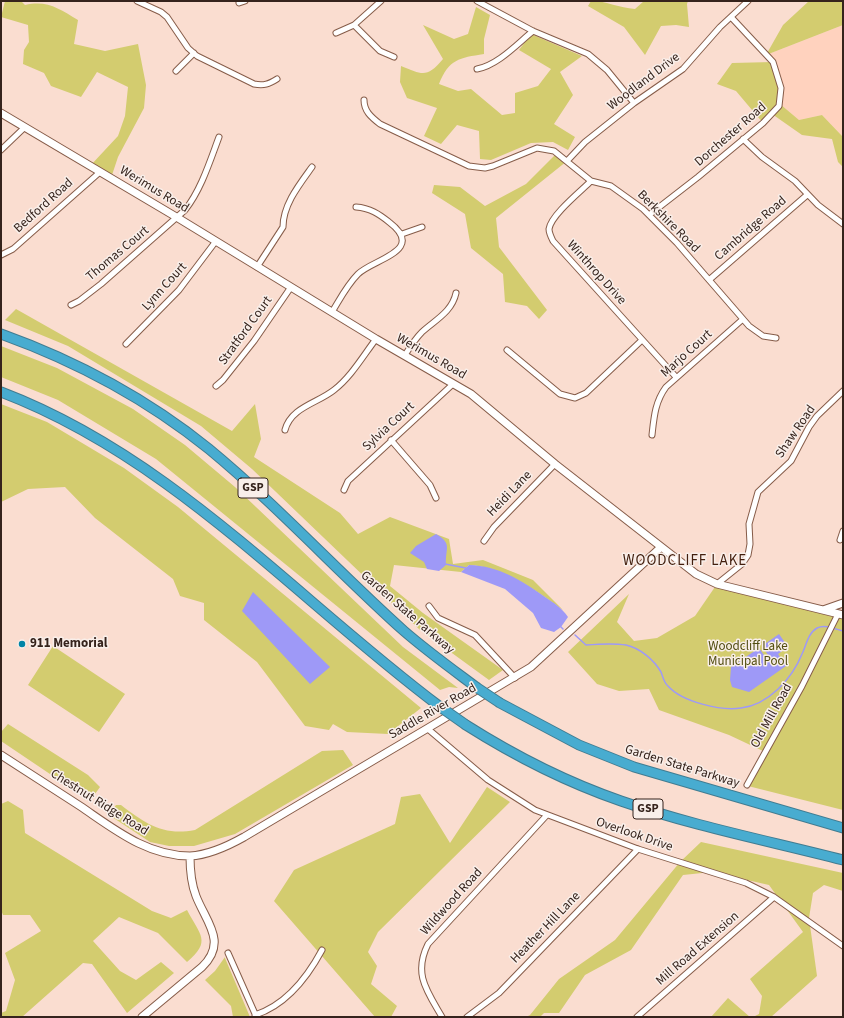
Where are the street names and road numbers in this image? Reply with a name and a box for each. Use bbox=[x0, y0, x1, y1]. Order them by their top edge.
street label: Woodland Drive bbox=[605, 50, 683, 114]
street label: Dorchester Road bbox=[692, 100, 770, 170]
street label: Werimus Road bbox=[116, 163, 192, 217]
street label: Bedford Road bbox=[11, 175, 77, 237]
street label: Berkshire Road bbox=[633, 187, 703, 257]
street label: Cambridge Road bbox=[712, 194, 790, 264]
street label: Thomas Court bbox=[84, 223, 152, 285]
street label: Winthrop Drive bbox=[563, 238, 629, 308]
street label: Lynn Court bbox=[139, 260, 191, 314]
street label: Stratford Court bbox=[216, 294, 276, 368]
street label: Marjo Court bbox=[658, 327, 716, 381]
street label: Werimus Road bbox=[393, 331, 469, 383]
street label: Sylvia Court bbox=[360, 399, 418, 455]
street label: Shaw Road bbox=[773, 403, 819, 461]
street label: Heidi Lane bbox=[484, 468, 536, 520]
road number: GSP bbox=[238, 478, 268, 498]
street label: Garden State Parkway bbox=[357, 568, 457, 658]
street label: Saddle River Road bbox=[387, 681, 479, 743]
street label: Old Mill Road bbox=[748, 681, 796, 751]
street label: Garden State Parkway bbox=[623, 742, 741, 792]
street label: Chestnut Ridge Road bbox=[47, 766, 151, 840]
road number: GSP bbox=[633, 799, 663, 819]
street label: Overlook Drive bbox=[594, 815, 674, 855]
street label: Wildwood Road bbox=[418, 865, 486, 939]
street label: Heather Hill Lane bbox=[508, 889, 584, 967]
street label: Mill Road Extension bbox=[653, 909, 743, 989]

